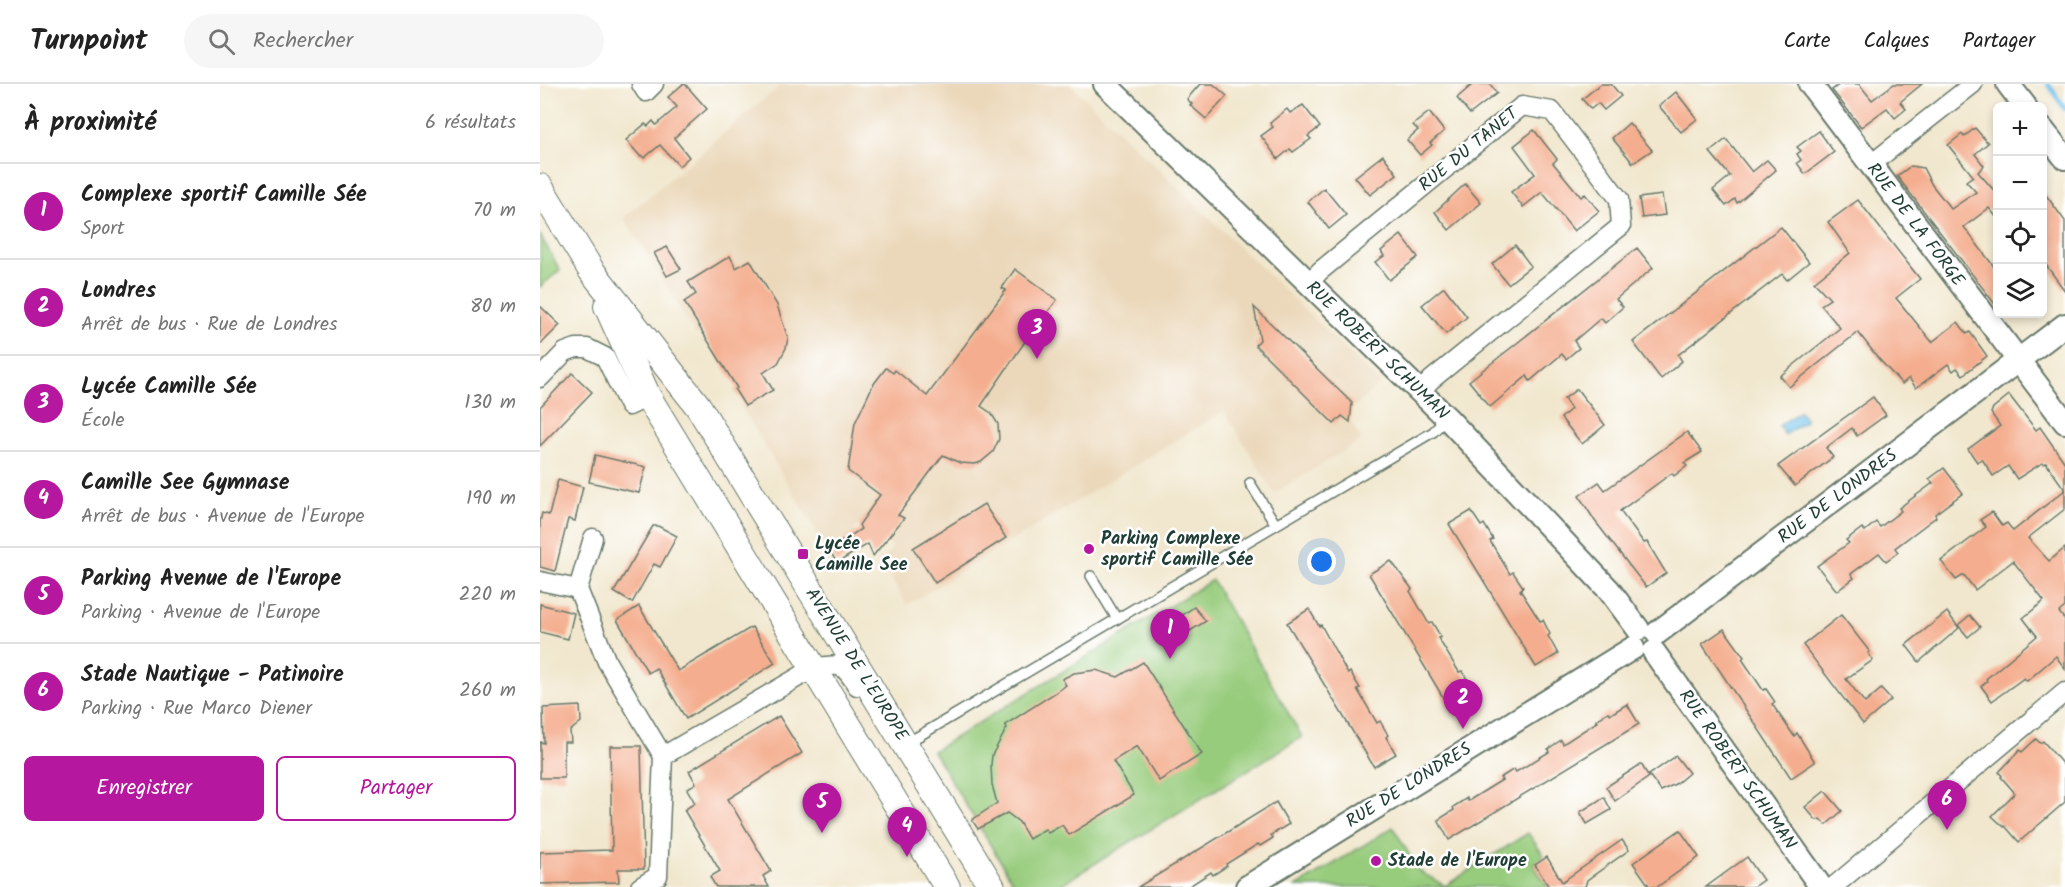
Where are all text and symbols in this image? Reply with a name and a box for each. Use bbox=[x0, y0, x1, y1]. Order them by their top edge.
search box bbox=[184, 14, 604, 68]
text: Turnpoint bbox=[30, 19, 148, 64]
text: Rechercher bbox=[253, 24, 353, 59]
icon: search bbox=[205, 25, 238, 58]
text: Carte bbox=[1783, 25, 1830, 58]
text: Calques bbox=[1863, 25, 1929, 58]
text: Partager bbox=[1962, 25, 2035, 58]
street label: RUE DU TANET bbox=[1413, 100, 1526, 200]
text: À proximité bbox=[24, 102, 156, 144]
map controls bbox=[1993, 102, 2047, 318]
button: + bbox=[1993, 102, 2047, 156]
text: 6 résultats bbox=[425, 107, 516, 139]
button: − bbox=[1993, 156, 2047, 210]
street label: RUE DE LA FORGE bbox=[1859, 157, 1972, 294]
text: Complexe sportif Camille Sée bbox=[81, 178, 367, 213]
text: 1 bbox=[40, 195, 47, 227]
text: 70 m bbox=[473, 195, 516, 227]
button: locate bbox=[1993, 210, 2047, 264]
text: Sport bbox=[81, 213, 125, 245]
button: layers bbox=[1993, 264, 2047, 318]
text: Londres bbox=[81, 274, 156, 309]
street label: RUE ROBERT SCHUMAN bbox=[1298, 274, 1456, 428]
text: 2 bbox=[38, 291, 49, 323]
text: 80 m bbox=[470, 291, 516, 323]
text: Arrêt de bus · Rue de Londres bbox=[81, 309, 337, 341]
pin: 3 bbox=[1018, 310, 1056, 359]
text: Lycée Camille Sée bbox=[81, 370, 257, 405]
text: 3 bbox=[38, 387, 49, 419]
text: 130 m bbox=[464, 387, 516, 419]
text: École bbox=[81, 405, 125, 437]
street label: RUE DE LONDRES bbox=[1772, 442, 1904, 552]
text: Camille See Gymnase bbox=[81, 466, 290, 501]
text: 4 bbox=[38, 483, 49, 515]
text: 190 m bbox=[466, 483, 516, 515]
text: Arrêt de bus · Avenue de l'Europe bbox=[81, 501, 365, 533]
place label: Parking Complexe sportif Camille Sée bbox=[1101, 525, 1253, 575]
place label: Lycée Camille See bbox=[815, 530, 908, 580]
marker: Parking Complexe sportif Camille Sée bbox=[1082, 542, 1096, 556]
marker: Lycée Camille See bbox=[796, 547, 810, 561]
your location bbox=[1307, 547, 1336, 576]
text: Parking Avenue de l'Europe bbox=[81, 562, 341, 597]
text: 5 bbox=[38, 579, 49, 611]
text: 220 m bbox=[459, 579, 516, 611]
street label: AVENUE DE L'EUROPE bbox=[797, 582, 915, 748]
text: Parking · Avenue de l'Europe bbox=[81, 597, 320, 629]
pin: 1 bbox=[1150, 610, 1190, 659]
text: Stade Nautique - Patinoire bbox=[81, 658, 344, 693]
text: 6 bbox=[38, 675, 49, 707]
text: 260 m bbox=[459, 675, 516, 707]
pin: 2 bbox=[1444, 680, 1482, 729]
street label: RUE ROBERT SCHUMAN bbox=[1671, 684, 1803, 856]
text: Parking · Rue Marco Diener bbox=[81, 693, 312, 725]
street label: RUE DE LONDRES bbox=[1340, 735, 1478, 836]
button: Enregistrer bbox=[24, 756, 264, 821]
button: Partager bbox=[276, 756, 516, 821]
pin: 6 bbox=[1928, 780, 1966, 830]
pin: 5 bbox=[802, 784, 842, 833]
pin: 4 bbox=[888, 808, 926, 857]
place label: Stade de l'Europe bbox=[1388, 847, 1527, 876]
marker: Stade de l'Europe bbox=[1369, 854, 1383, 868]

